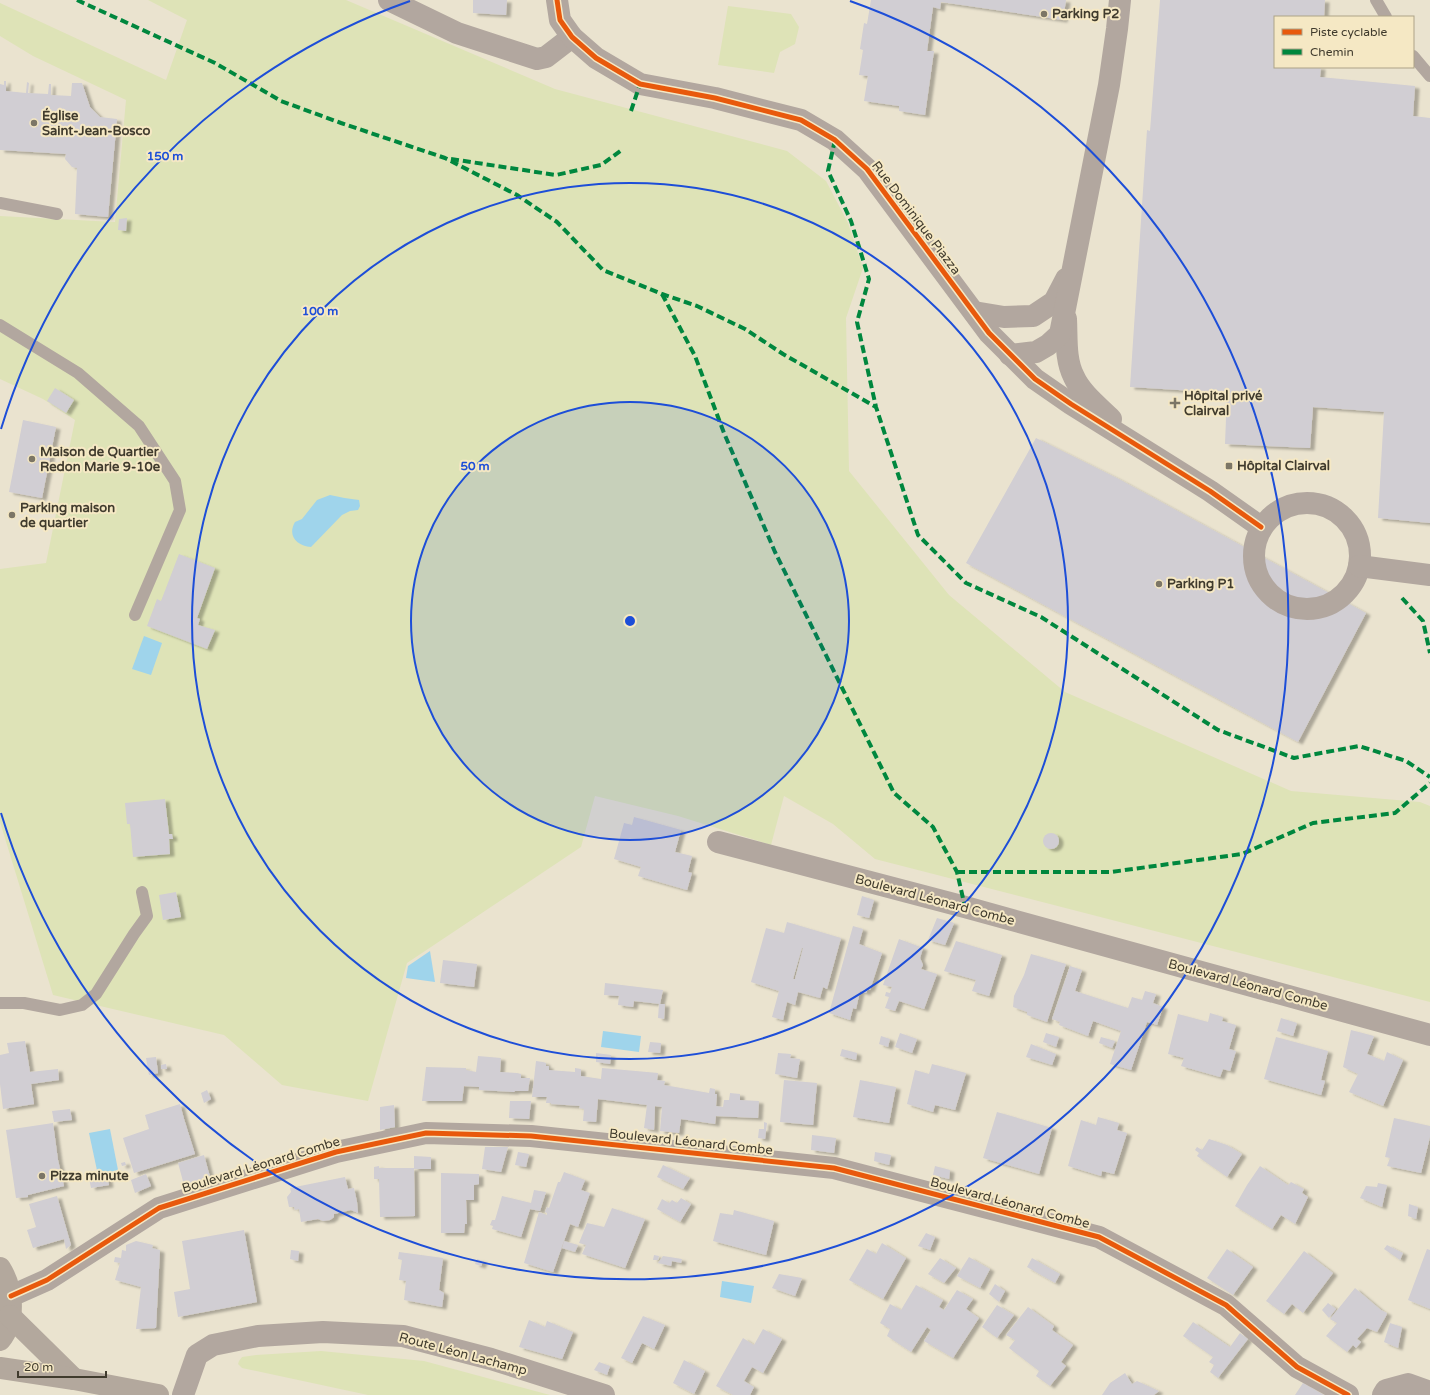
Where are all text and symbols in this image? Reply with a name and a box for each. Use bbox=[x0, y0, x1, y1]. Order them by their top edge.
place label: Parking P2 bbox=[1052, 6, 1119, 22]
marker: Parking P2 bbox=[1039, 9, 1049, 19]
legend bbox=[1274, 16, 1414, 68]
text: Piste cyclable bbox=[1310, 25, 1388, 39]
text: Chemin bbox=[1310, 45, 1354, 59]
place label: Église Saint-Jean-Bosco bbox=[42, 107, 150, 139]
marker: Église Saint-Jean-Bosco bbox=[29, 118, 39, 128]
text: 150 m bbox=[147, 149, 183, 163]
street label: Rue Dominique Piazza bbox=[868, 158, 964, 278]
text: 100 m bbox=[302, 304, 338, 318]
place label: Hôpital privé Clairval bbox=[1184, 388, 1263, 419]
marker: Hôpital privé Clairval bbox=[1169, 397, 1181, 409]
place label: Maison de Quartier Redon Marie 9-10e bbox=[40, 444, 161, 475]
marker: Maison de Quartier Redon Marie 9-10e bbox=[27, 454, 37, 464]
place label: Hôpital Clairval bbox=[1237, 458, 1330, 474]
text: 50 m bbox=[460, 459, 490, 473]
marker: Hôpital Clairval bbox=[1224, 461, 1234, 471]
place label: Parking maison de quartier bbox=[20, 500, 115, 531]
marker: Parking maison de quartier bbox=[7, 510, 17, 520]
place label: Parking P1 bbox=[1167, 576, 1234, 592]
marker: Parking P1 bbox=[1154, 579, 1164, 589]
centre of rings bbox=[623, 614, 637, 628]
street label: Boulevard Léonard Combe bbox=[854, 871, 1016, 929]
street label: Boulevard Léonard Combe bbox=[1167, 956, 1329, 1014]
street label: Boulevard Léonard Combe bbox=[608, 1125, 774, 1159]
street label: Boulevard Léonard Combe bbox=[180, 1133, 342, 1197]
place label: Pizza minute bbox=[50, 1168, 129, 1184]
marker: Pizza minute bbox=[37, 1171, 47, 1181]
street label: Boulevard Léonard Combe bbox=[929, 1174, 1091, 1232]
street label: Route Léon Lachamp bbox=[397, 1329, 529, 1379]
scale bar bbox=[18, 1353, 106, 1379]
text: 20 m bbox=[24, 1360, 53, 1374]

